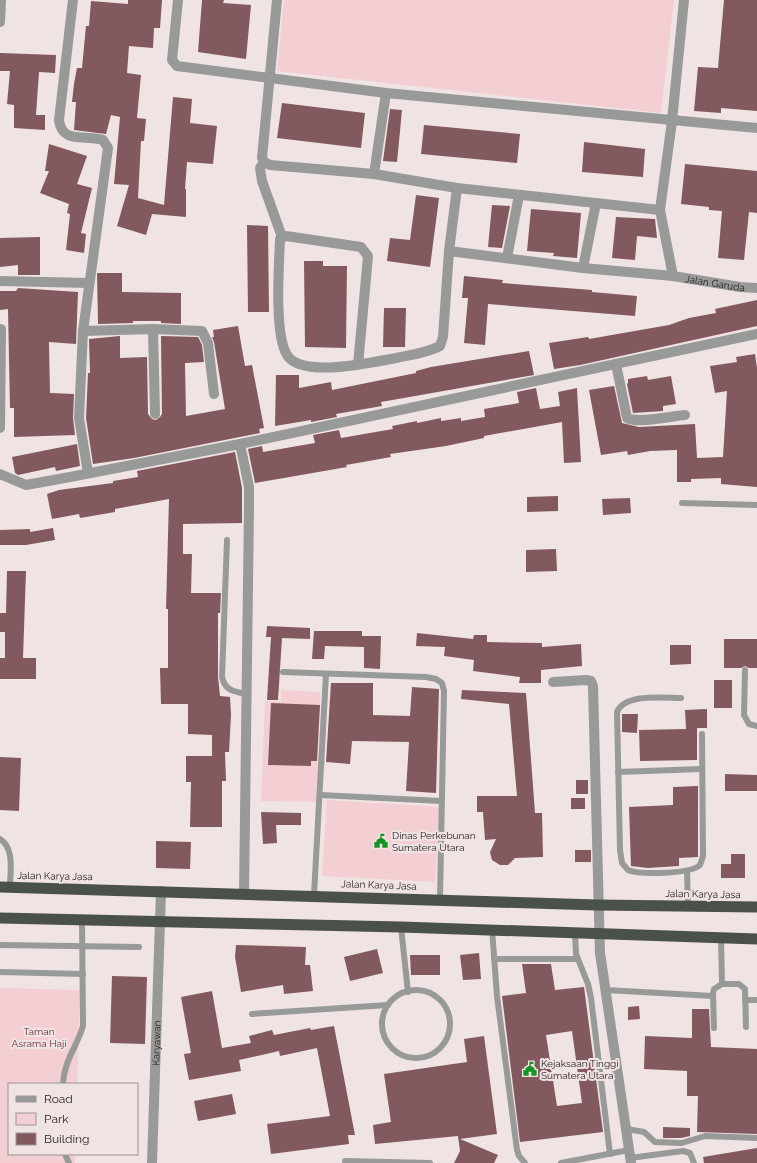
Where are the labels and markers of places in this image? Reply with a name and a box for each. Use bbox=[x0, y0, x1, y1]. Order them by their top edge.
place label: Dinas Perkebunan Sumatera Utara bbox=[392, 830, 476, 853]
public building icon: Dinas Perkebunan Sumatera Utara bbox=[373, 833, 389, 849]
place label: Kejaksaan Tinggi Sumatera Utara bbox=[541, 1058, 618, 1081]
public building icon: Kejaksaan Tinggi Sumatera Utara bbox=[522, 1061, 538, 1077]

